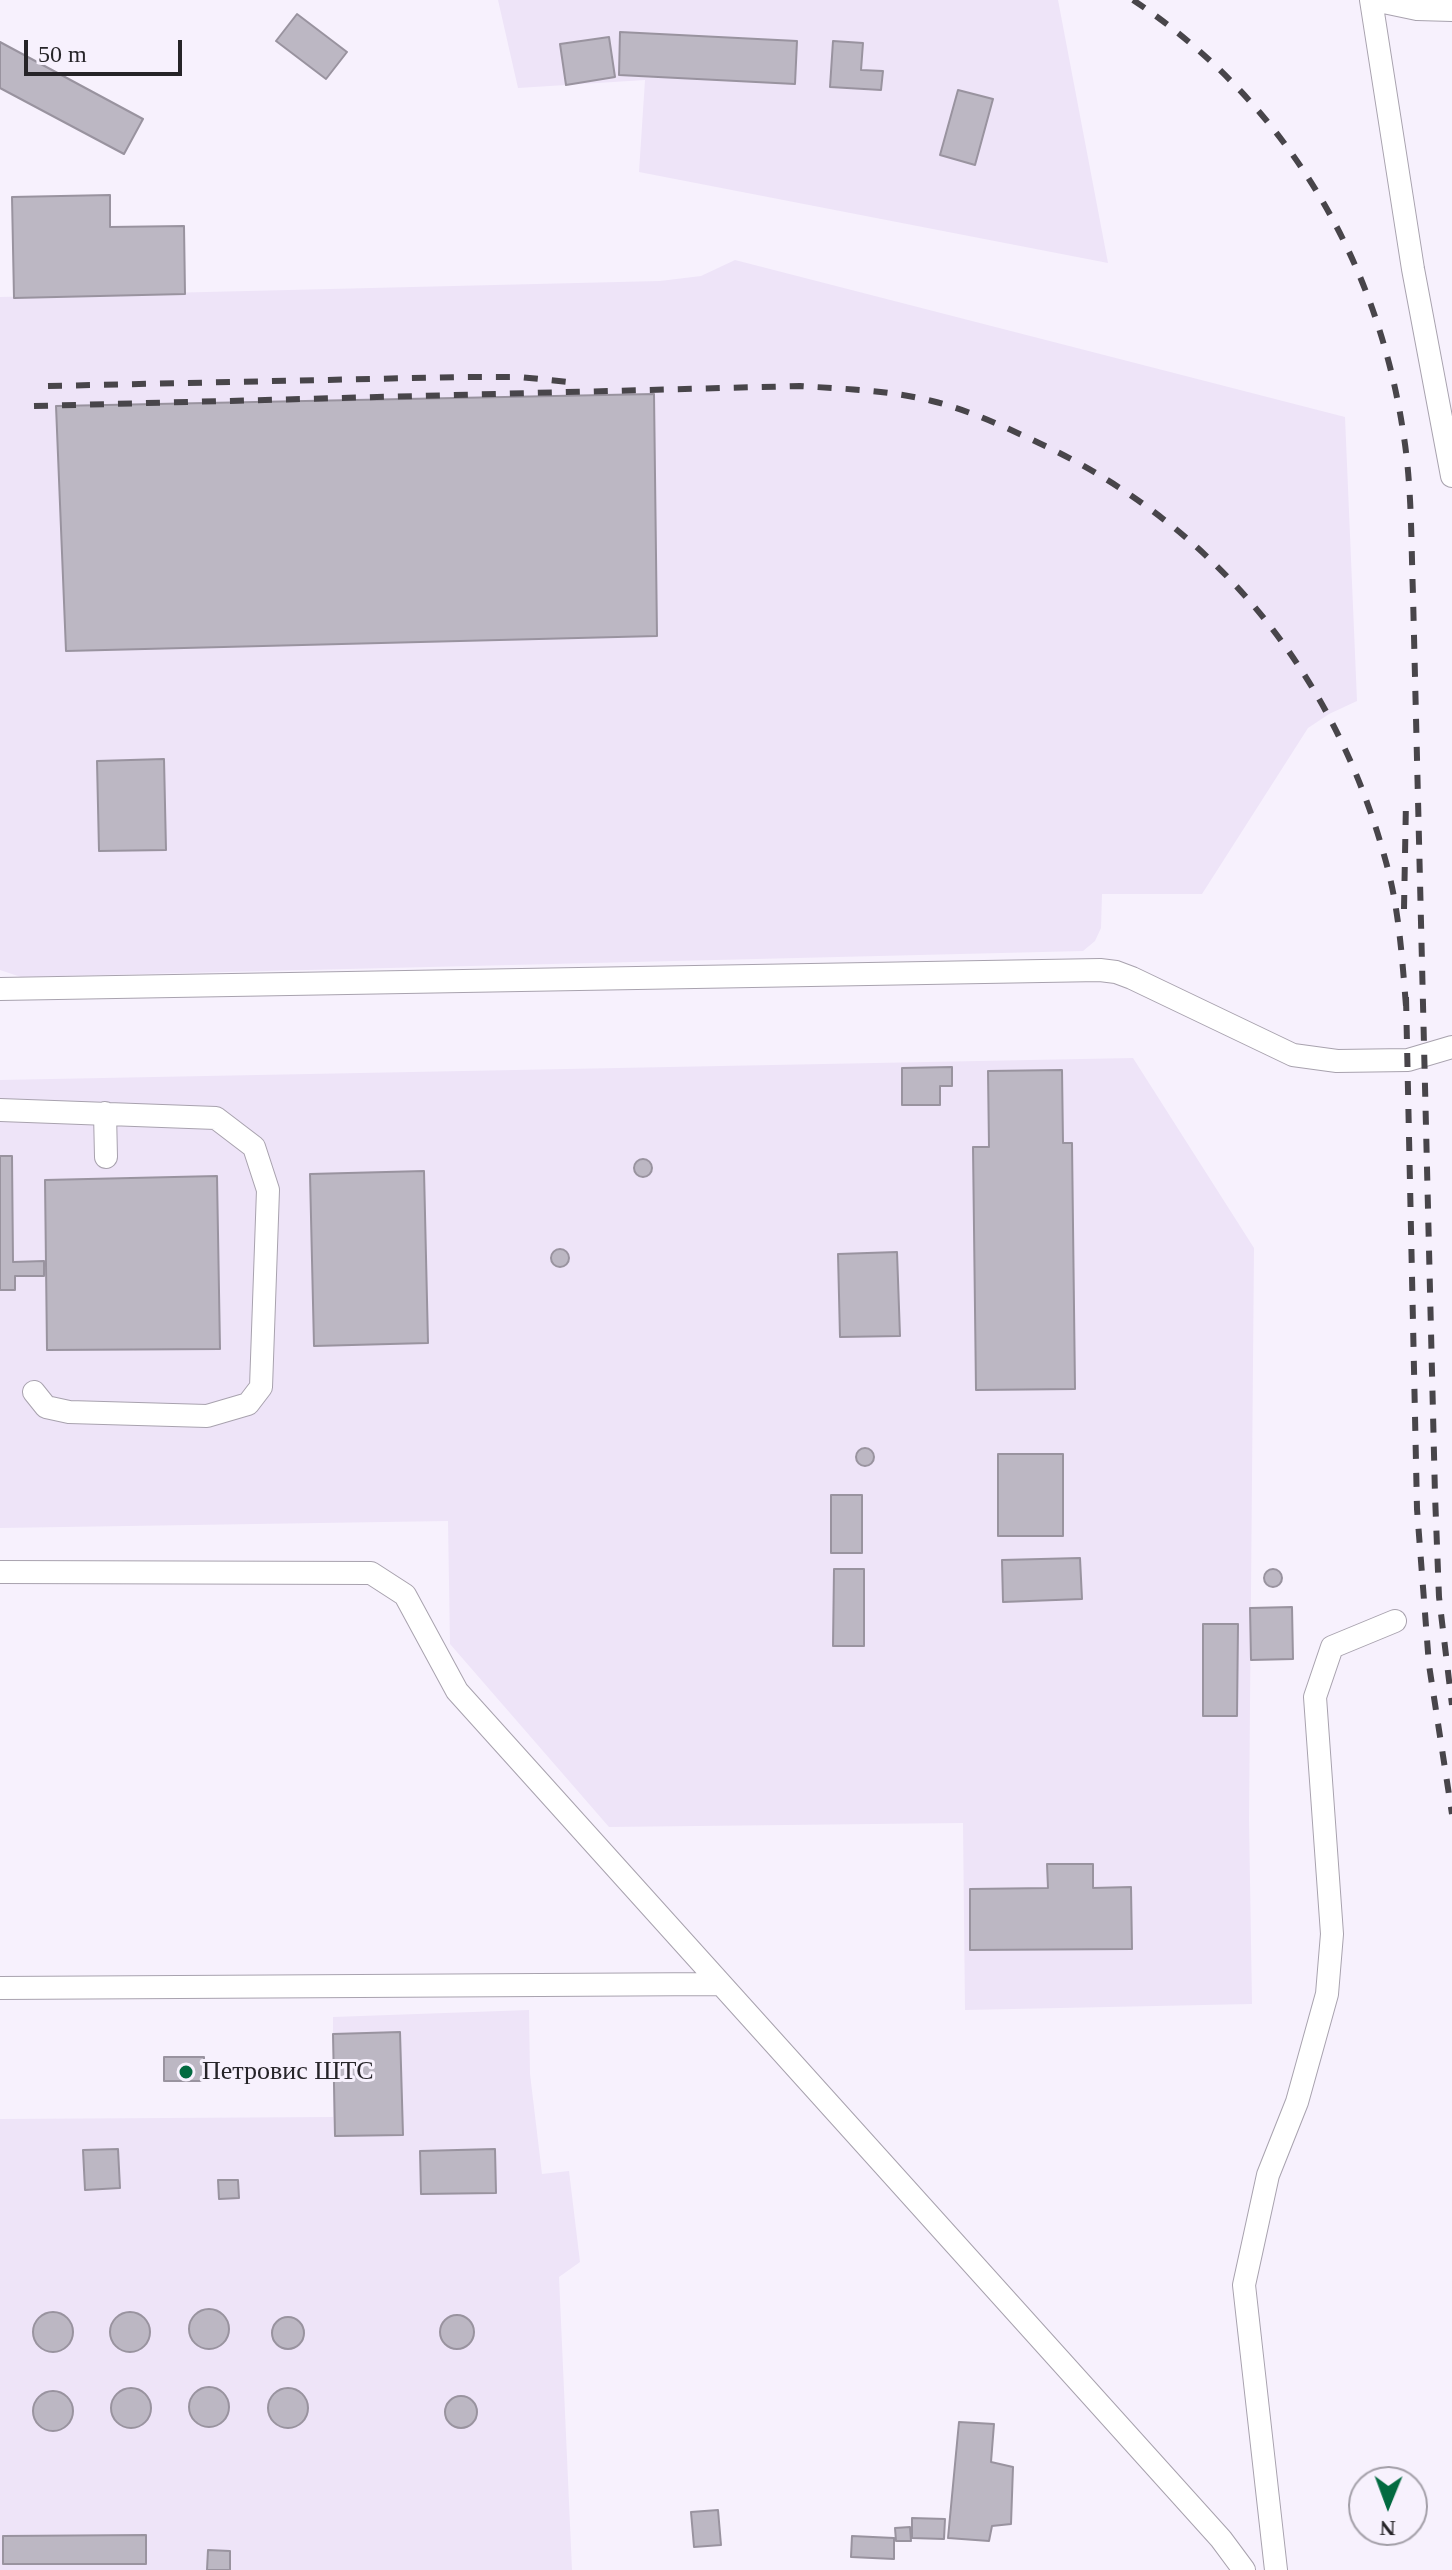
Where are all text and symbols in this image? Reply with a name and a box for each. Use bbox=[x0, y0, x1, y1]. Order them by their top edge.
scale bar bbox=[28, 24, 186, 74]
text: 50 m bbox=[38, 41, 87, 67]
place label: Петровис ШТС bbox=[202, 2056, 374, 2088]
marker: Петровис ШТС bbox=[177, 2063, 195, 2081]
north arrow bbox=[1348, 2466, 1428, 2546]
text: N bbox=[1379, 2516, 1396, 2541]

